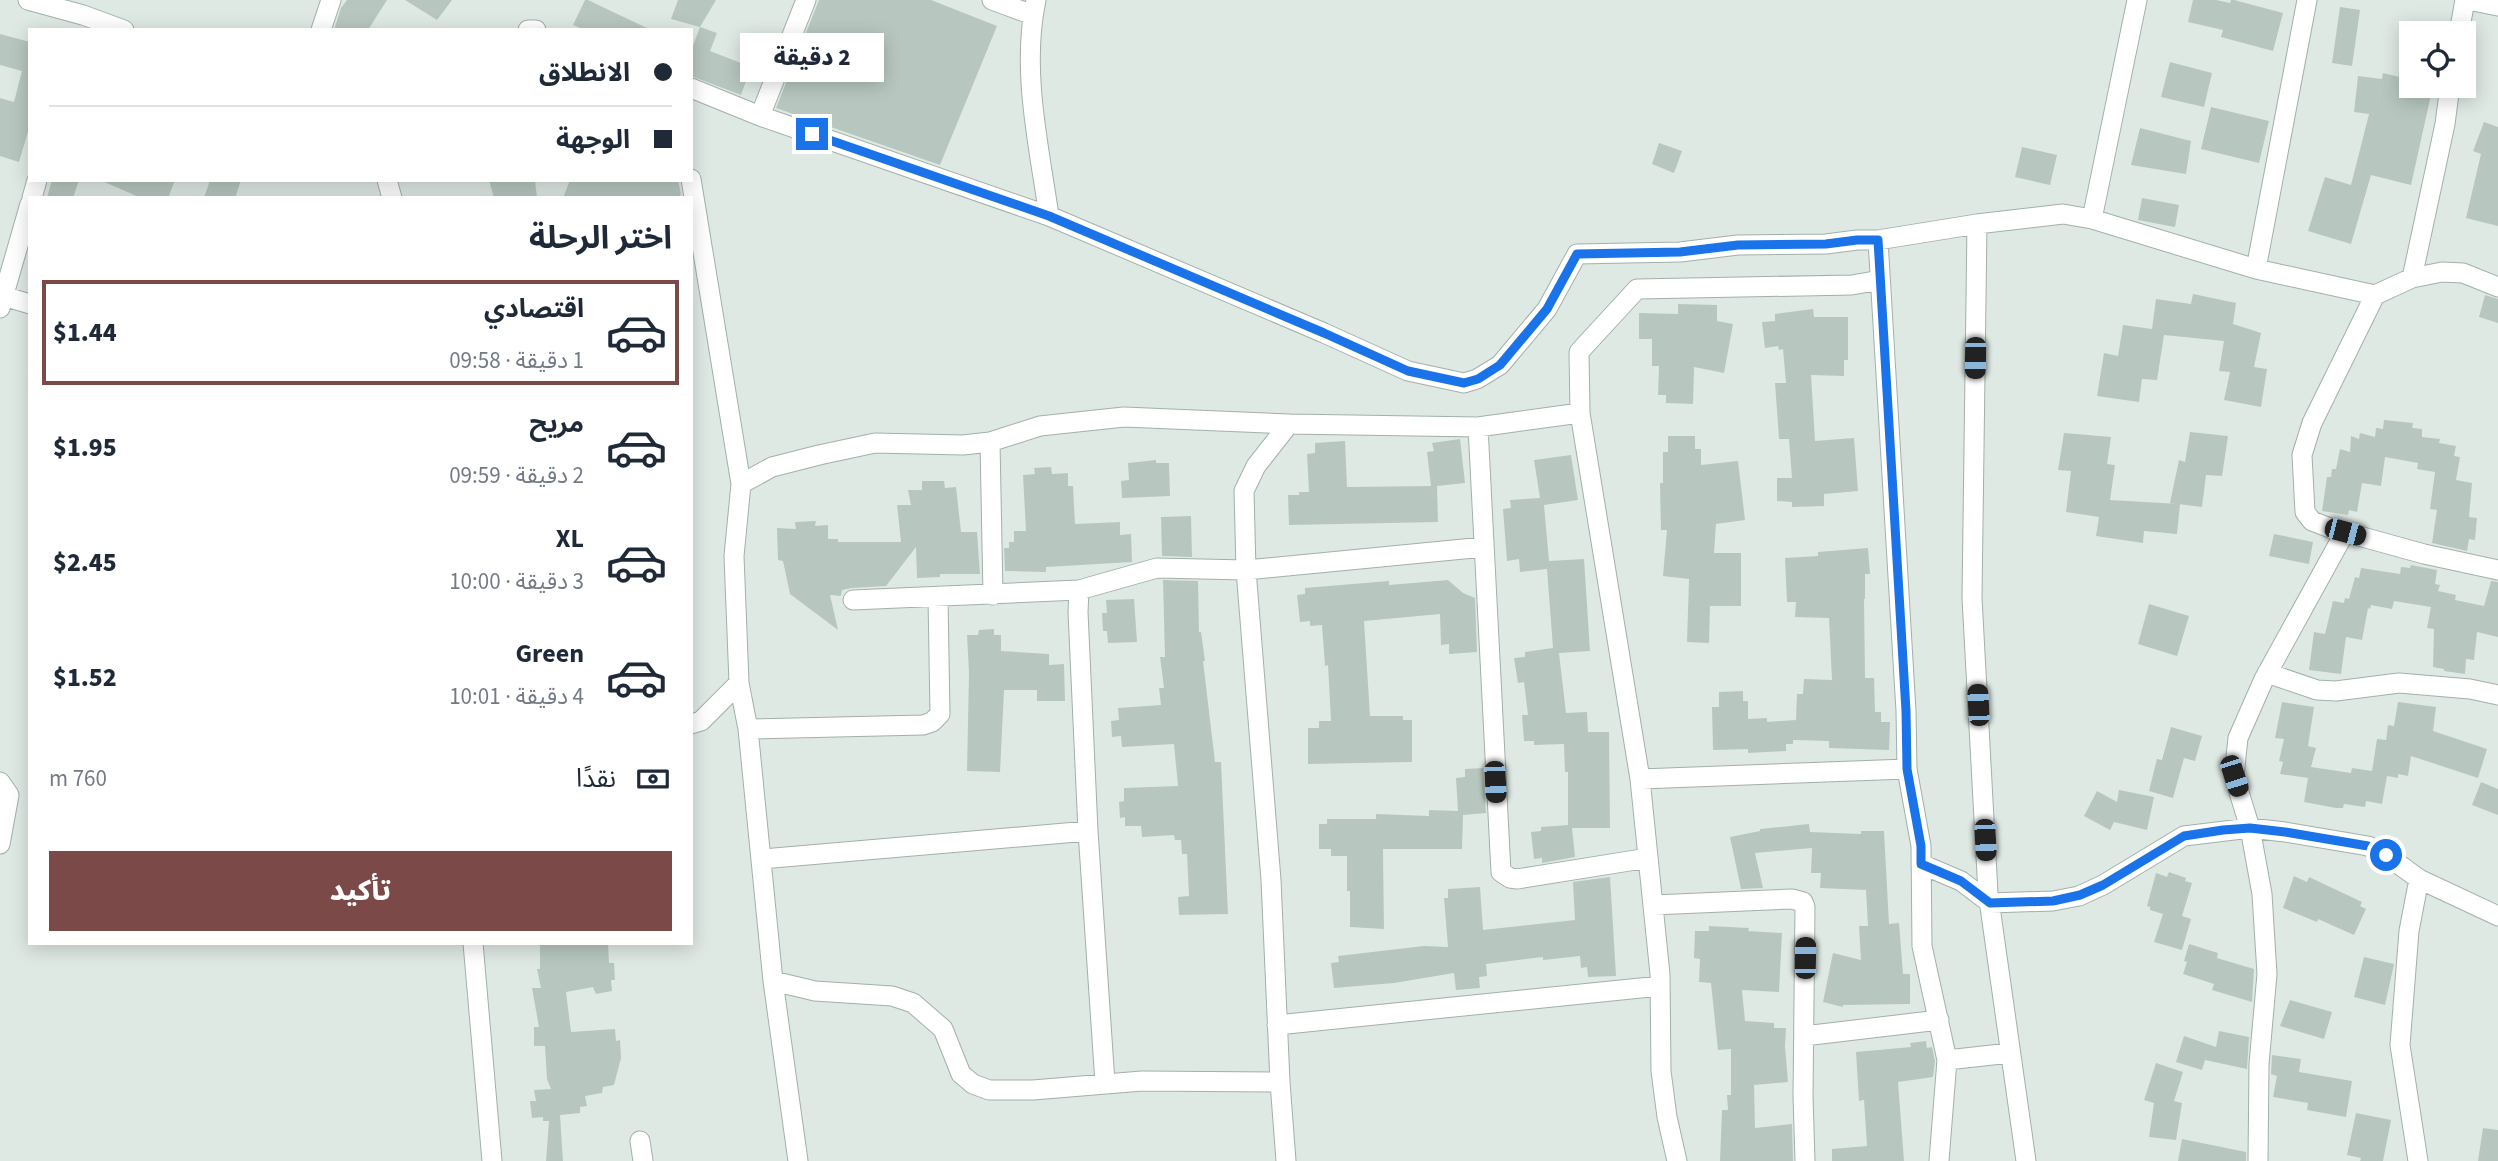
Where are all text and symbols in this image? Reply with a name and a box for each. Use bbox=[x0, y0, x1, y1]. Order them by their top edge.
map controls bbox=[2399, 21, 2476, 98]
button: locate bbox=[2399, 21, 2476, 98]
callout: 2 دقيقة bbox=[740, 32, 884, 82]
text: 2 دقيقة bbox=[774, 41, 850, 74]
text: الانطلاق bbox=[539, 54, 630, 91]
route end bbox=[796, 118, 828, 150]
text: الوجهة bbox=[556, 121, 630, 158]
text: اختر الرحلة bbox=[529, 215, 672, 261]
text: اقتصادي bbox=[484, 290, 584, 327]
icon: car bbox=[605, 301, 668, 364]
text: $1.44 bbox=[53, 314, 117, 351]
car bbox=[1965, 337, 1986, 379]
text: 1 دقيقة · 09:58 bbox=[449, 344, 584, 377]
text: مريح bbox=[529, 405, 584, 442]
icon: car bbox=[605, 416, 668, 479]
text: $1.95 bbox=[53, 429, 117, 466]
text: 2 دقيقة · 09:59 bbox=[449, 459, 584, 492]
car bbox=[2322, 516, 2369, 548]
text: XL bbox=[556, 520, 584, 557]
icon: car bbox=[605, 531, 668, 594]
text: $2.45 bbox=[53, 544, 117, 581]
text: 3 دقيقة · 10:00 bbox=[449, 565, 584, 598]
text: Green bbox=[516, 635, 584, 672]
icon: car bbox=[605, 646, 668, 709]
text: $1.52 bbox=[53, 659, 117, 696]
text: 4 دقيقة · 10:01 bbox=[449, 680, 584, 713]
car bbox=[1967, 683, 1990, 727]
car bbox=[2218, 753, 2251, 799]
text: نقدًا bbox=[576, 760, 616, 797]
icon: cash bbox=[634, 760, 672, 798]
car bbox=[1484, 760, 1507, 804]
text: 760 m bbox=[49, 762, 107, 795]
car bbox=[1974, 818, 1997, 862]
route start bbox=[2370, 839, 2402, 871]
button: تأكيد bbox=[49, 851, 672, 931]
car bbox=[1795, 937, 1816, 979]

